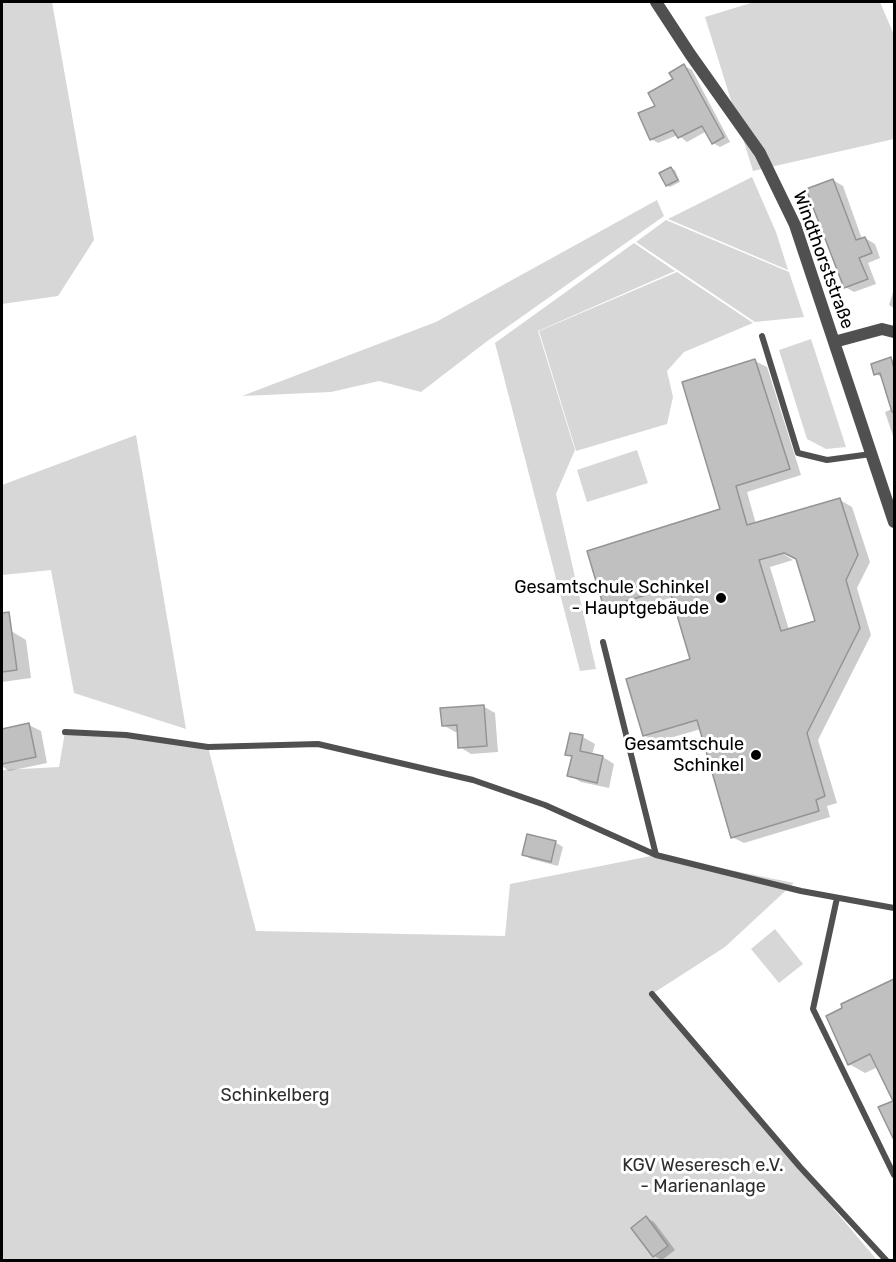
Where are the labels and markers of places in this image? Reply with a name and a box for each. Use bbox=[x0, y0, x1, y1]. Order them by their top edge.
place label: Gesamtschule Schinkel - Hauptgebäude bbox=[514, 577, 709, 620]
marker: Gesamtschule Schinkel - Hauptgebäude bbox=[714, 591, 728, 605]
place label: Gesamtschule Schinkel bbox=[624, 734, 744, 777]
marker: Gesamtschule Schinkel bbox=[749, 748, 763, 762]

